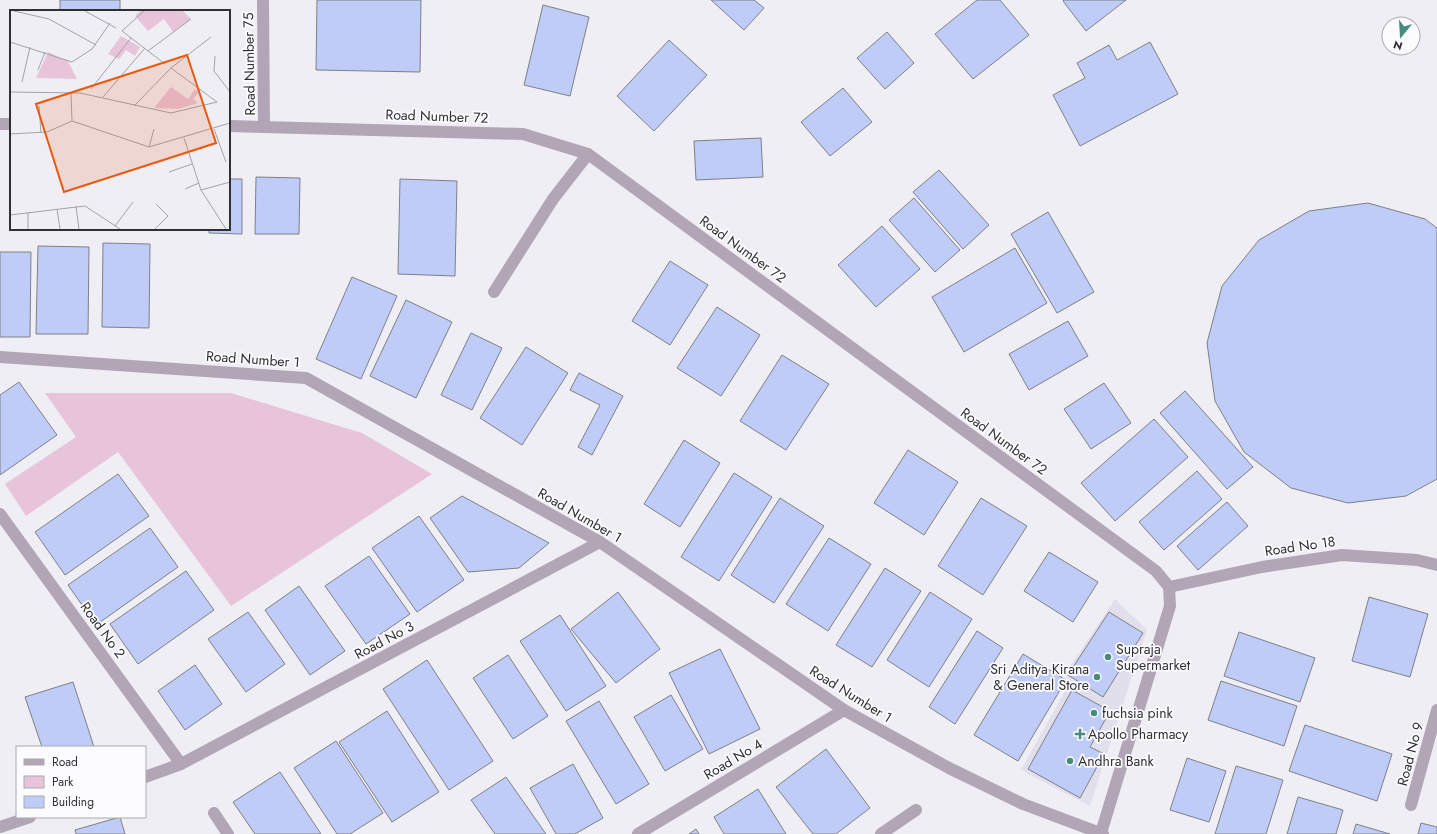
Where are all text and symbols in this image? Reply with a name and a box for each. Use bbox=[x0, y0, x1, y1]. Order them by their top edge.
inset map bbox=[10, 10, 230, 230]
street label: Road Number 75 bbox=[238, 12, 260, 116]
north arrow bbox=[1381, 16, 1421, 56]
text: N bbox=[1391, 37, 1405, 54]
street label: Road Number 72 bbox=[385, 104, 489, 128]
street label: Road Number 72 bbox=[695, 211, 791, 287]
street label: Road Number 1 bbox=[205, 346, 301, 372]
street label: Road Number 72 bbox=[956, 403, 1052, 479]
street label: Road Number 1 bbox=[534, 483, 626, 547]
street label: Road No 18 bbox=[1263, 531, 1337, 561]
street label: Road No 2 bbox=[76, 598, 130, 662]
street label: Road No 3 bbox=[351, 616, 418, 664]
place label: Supraja Supermarket bbox=[1116, 639, 1191, 675]
marker: Supraja Supermarket bbox=[1103, 652, 1113, 662]
place label: Sri Aditya Kirana & General Store bbox=[990, 659, 1089, 695]
street label: Road Number 1 bbox=[806, 661, 896, 727]
marker: Sri Aditya Kirana & General Store bbox=[1092, 672, 1102, 682]
place label: fuchsia pink bbox=[1102, 703, 1174, 723]
marker: fuchsia pink bbox=[1089, 708, 1099, 718]
street label: Road No 9 bbox=[1392, 720, 1428, 788]
place label: Apollo Pharmacy bbox=[1088, 724, 1189, 744]
marker: Apollo Pharmacy bbox=[1075, 729, 1085, 739]
street label: Road No 4 bbox=[700, 734, 766, 784]
legend bbox=[16, 746, 146, 818]
place label: Andhra Bank bbox=[1078, 751, 1155, 771]
text: Road bbox=[52, 753, 78, 771]
marker: Andhra Bank bbox=[1065, 756, 1075, 766]
text: Park bbox=[52, 773, 74, 791]
text: Building bbox=[52, 793, 94, 811]

